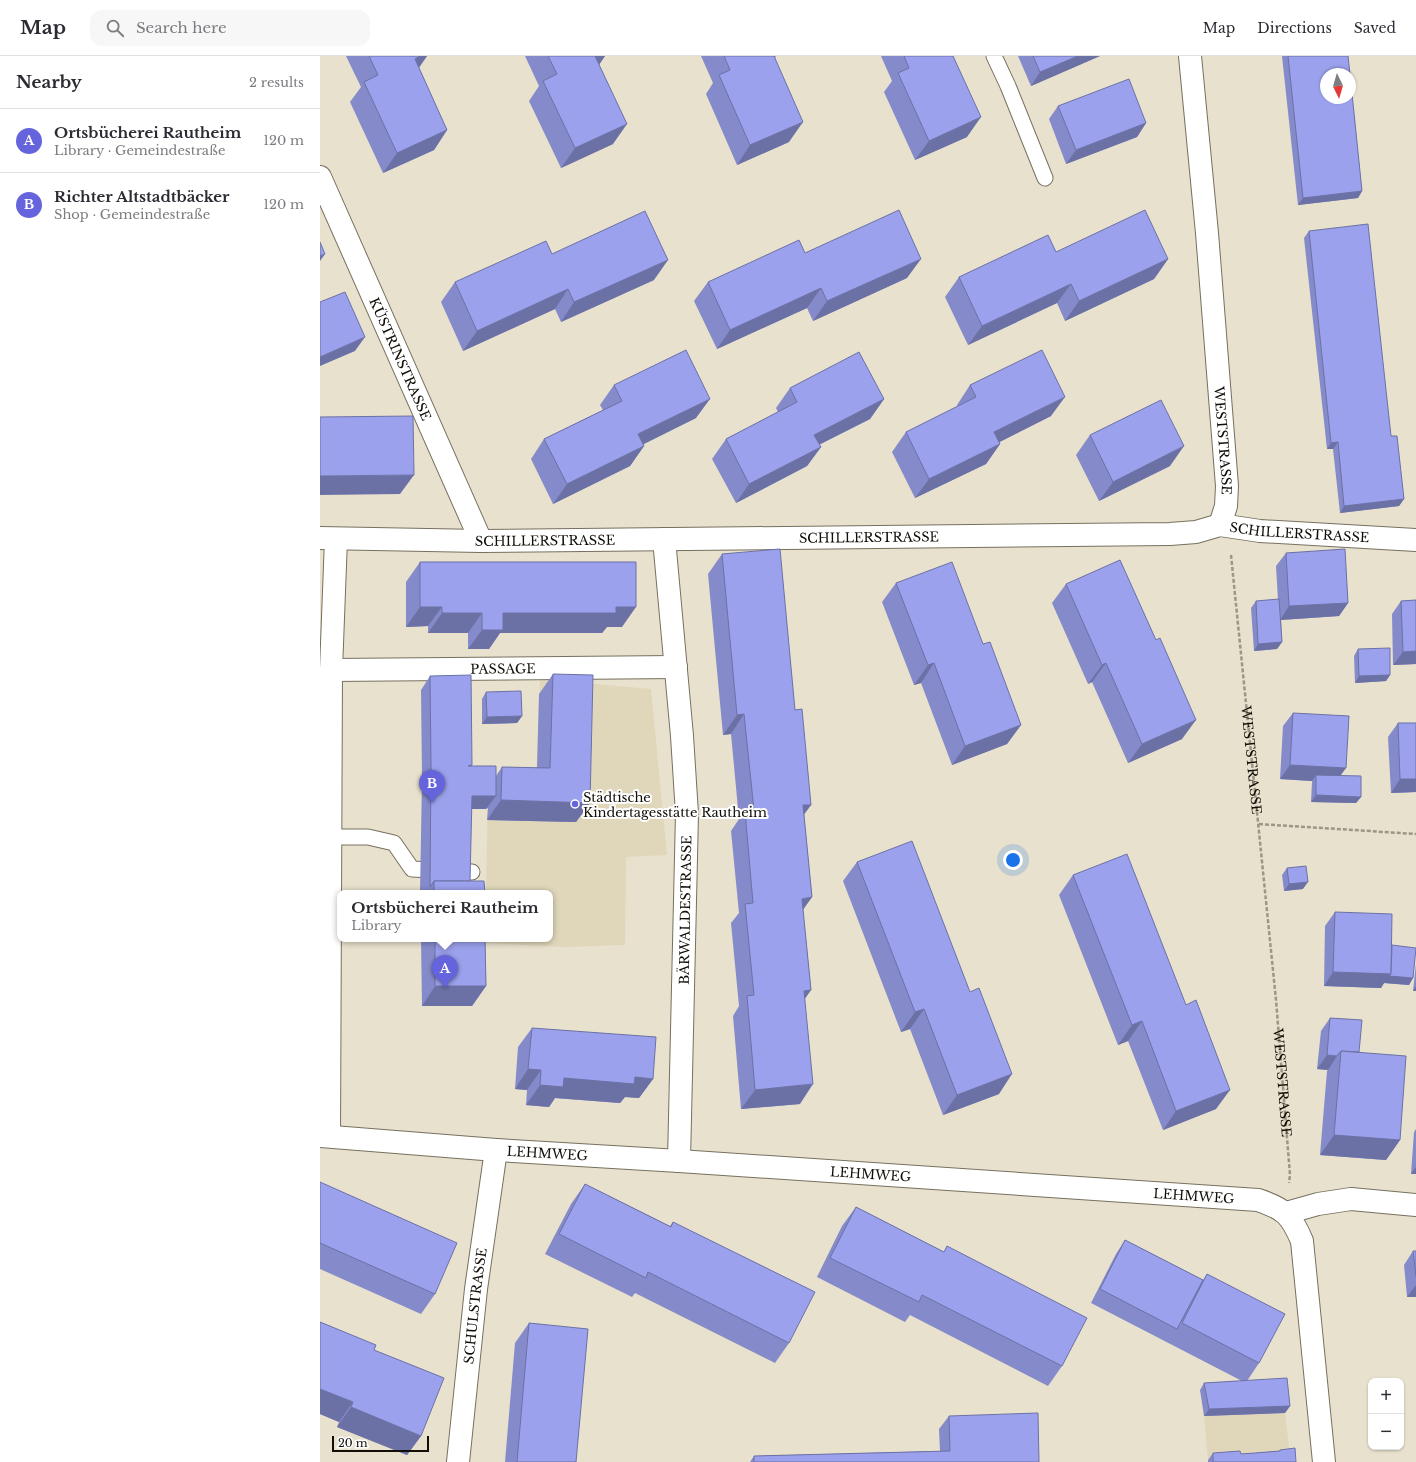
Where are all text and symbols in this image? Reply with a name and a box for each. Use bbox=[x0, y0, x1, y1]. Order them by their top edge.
search box bbox=[90, 10, 370, 46]
text: Map bbox=[20, 16, 66, 39]
icon: search bbox=[104, 17, 126, 39]
text: Search here bbox=[136, 18, 227, 37]
text: Map bbox=[1203, 19, 1235, 37]
text: Directions bbox=[1257, 19, 1332, 37]
text: Saved bbox=[1354, 19, 1396, 37]
north arrow bbox=[1320, 68, 1356, 104]
text: Nearby bbox=[16, 72, 82, 93]
text: 2 results bbox=[249, 74, 304, 91]
text: Ortsbücherei Rautheim bbox=[54, 123, 241, 142]
text: A bbox=[24, 132, 34, 149]
text: 120 m bbox=[263, 132, 304, 149]
text: Library · Gemeindestraße bbox=[54, 142, 225, 159]
text: Richter Altstadtbäcker bbox=[54, 187, 230, 206]
text: B bbox=[24, 196, 34, 213]
text: 120 m bbox=[263, 196, 304, 213]
text: Shop · Gemeindestraße bbox=[54, 206, 210, 223]
street label: KÜSTRINSTRASSE bbox=[365, 295, 435, 423]
street label: WESTSTRASSE bbox=[1210, 385, 1235, 495]
street label: SCHILLERSTRASSE bbox=[1228, 519, 1370, 546]
street label: SCHILLERSTRASSE bbox=[799, 528, 939, 547]
street label: SCHILLERSTRASSE bbox=[475, 532, 615, 550]
street label: PASSAGE bbox=[470, 660, 536, 678]
street label: WESTSTRASSE bbox=[1237, 704, 1265, 815]
pin: B bbox=[419, 770, 445, 803]
place label: Städtische Kindertagesstätte Rautheim bbox=[583, 789, 767, 821]
marker: Städtische Kindertagesstätte Rautheim bbox=[570, 799, 580, 809]
street label: BÄRWALDESTRASSE bbox=[676, 835, 695, 985]
your location bbox=[1003, 850, 1023, 870]
popup bbox=[337, 890, 553, 942]
text: Ortsbücherei Rautheim bbox=[351, 898, 539, 917]
text: Library bbox=[351, 917, 402, 934]
pin: A bbox=[432, 955, 458, 988]
street label: WESTSTRASSE bbox=[1269, 1027, 1295, 1137]
street label: LEHMWEG bbox=[506, 1143, 588, 1165]
street label: LEHMWEG bbox=[830, 1163, 912, 1186]
street label: LEHMWEG bbox=[1153, 1185, 1235, 1207]
street label: SCHULSTRASSE bbox=[460, 1247, 491, 1365]
map controls bbox=[1368, 1378, 1404, 1450]
button: + bbox=[1368, 1378, 1404, 1414]
button: − bbox=[1368, 1414, 1404, 1450]
scale bar bbox=[332, 1434, 429, 1453]
text: 20 m bbox=[338, 1436, 368, 1450]

